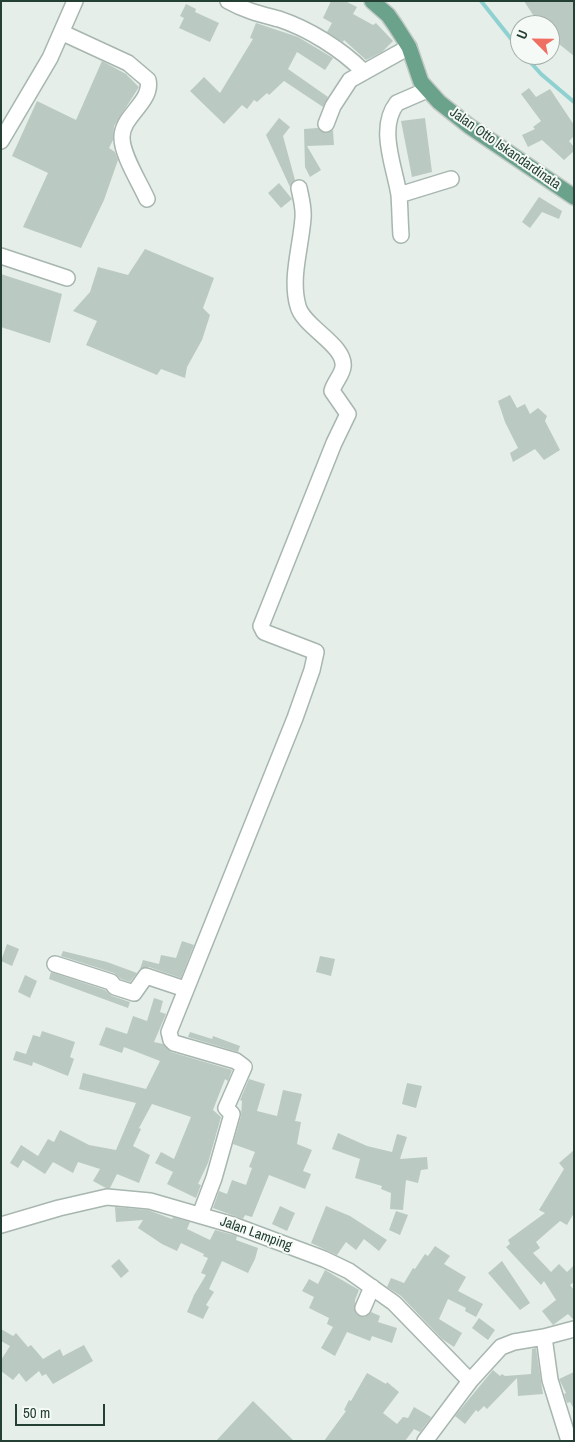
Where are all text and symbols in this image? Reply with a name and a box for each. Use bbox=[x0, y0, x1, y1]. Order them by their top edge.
north arrow bbox=[510, 15, 560, 65]
text: U bbox=[512, 27, 532, 42]
street label: Jalan Otto Iskandardinata bbox=[446, 104, 564, 194]
street label: Jalan Lamping bbox=[218, 1213, 294, 1255]
scale bar bbox=[18, 1394, 108, 1426]
text: 50 m bbox=[23, 1402, 50, 1423]

